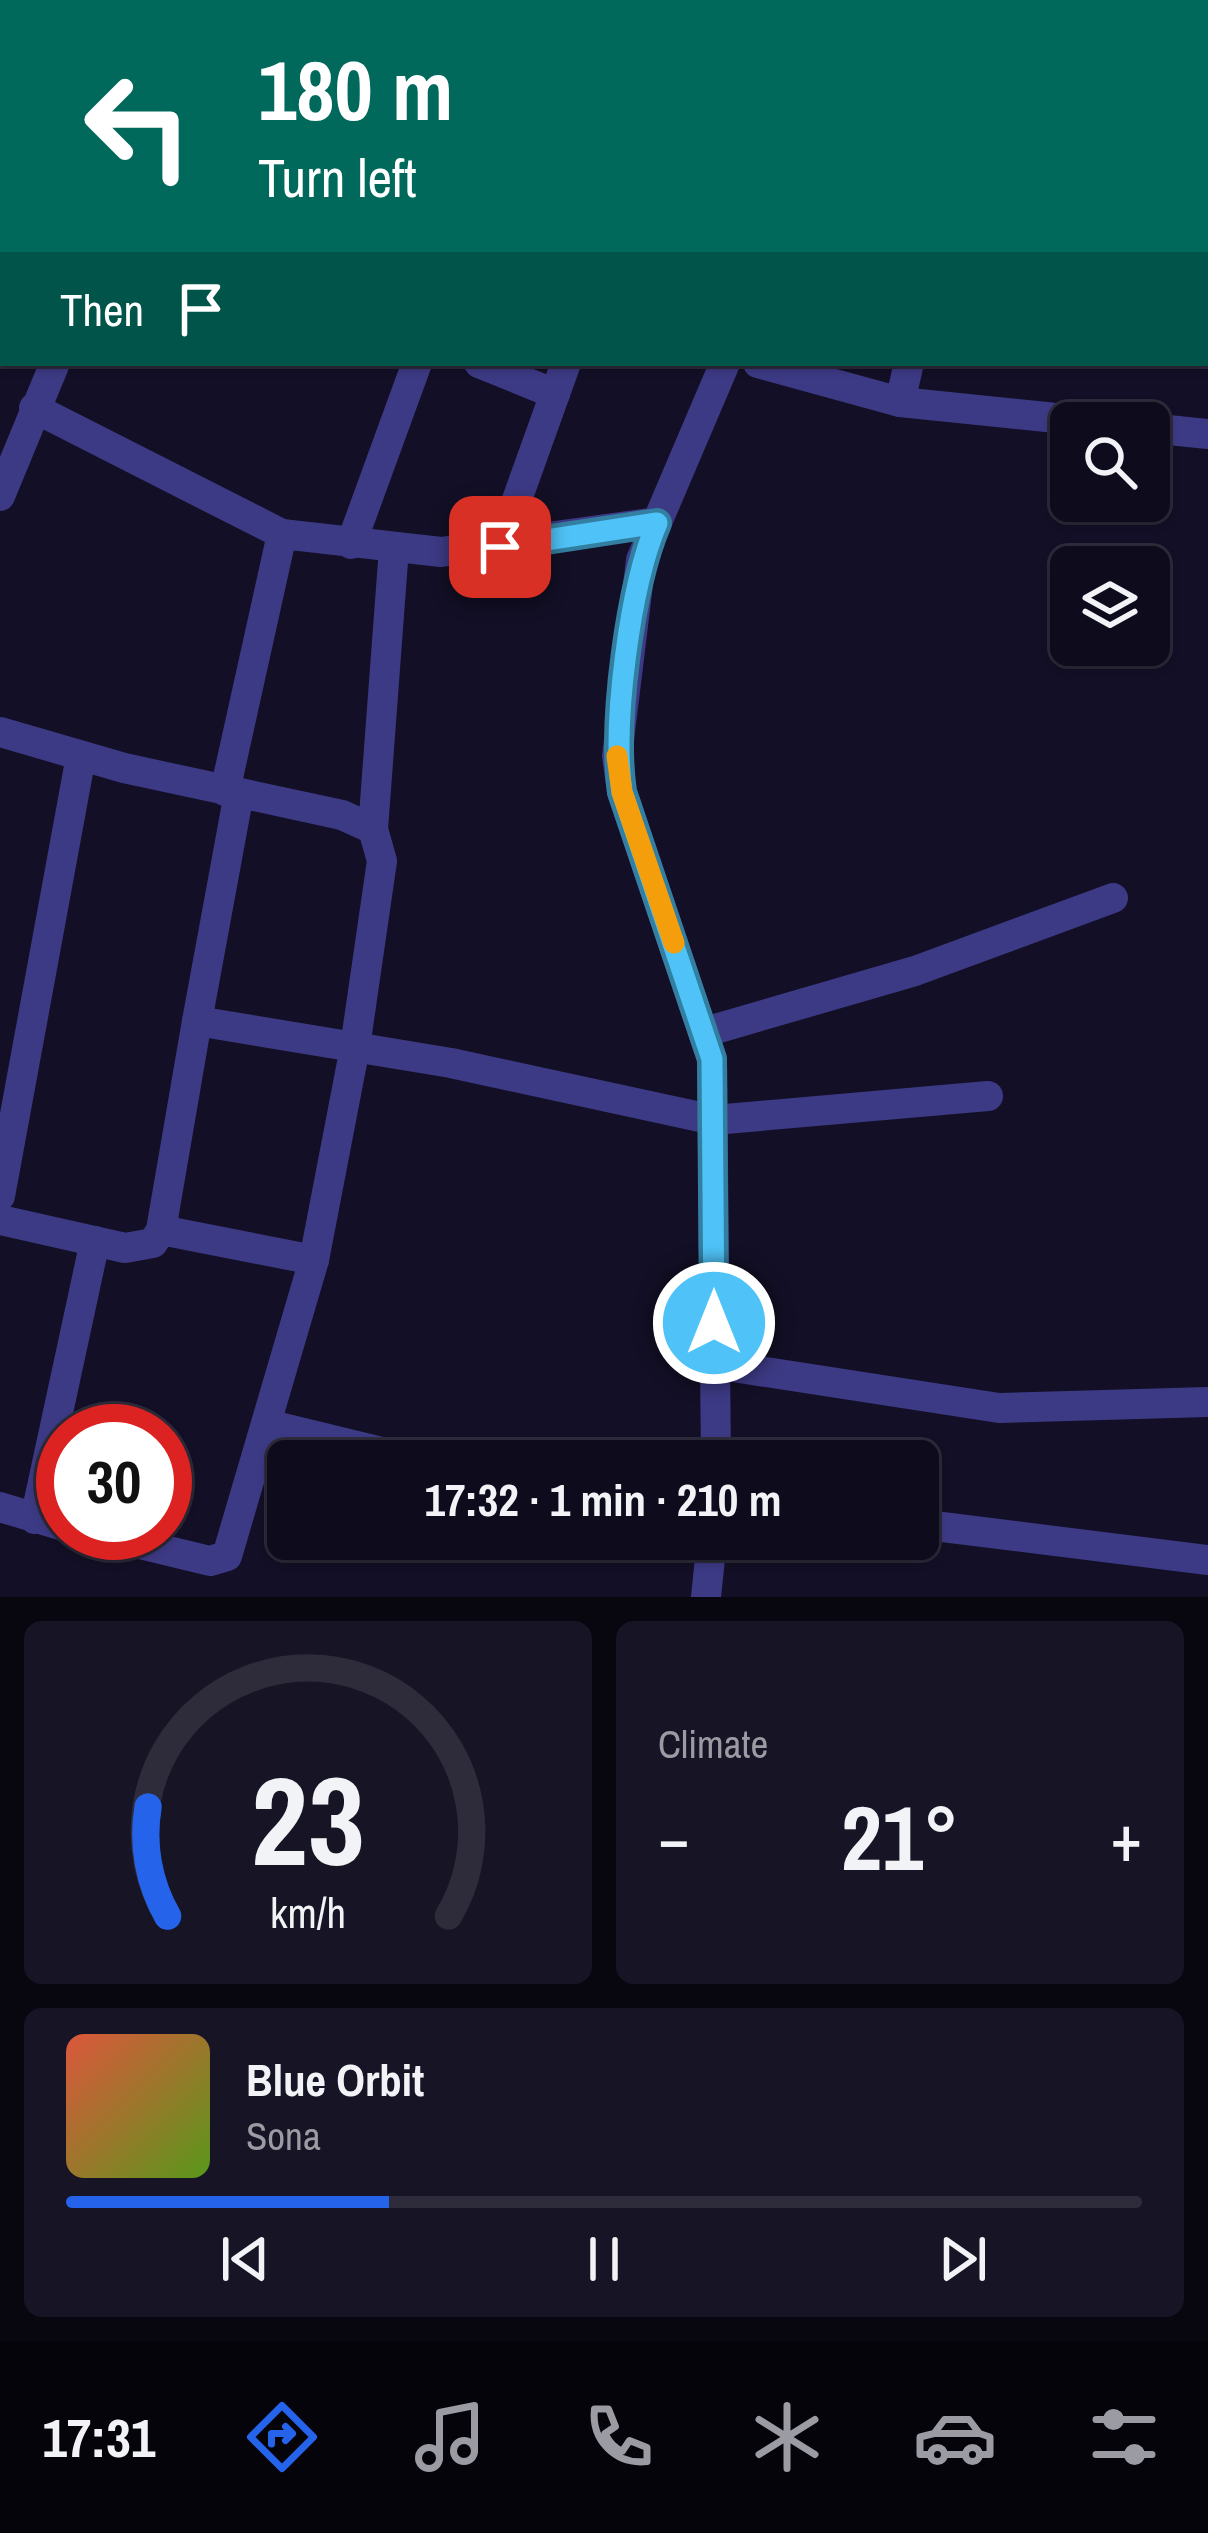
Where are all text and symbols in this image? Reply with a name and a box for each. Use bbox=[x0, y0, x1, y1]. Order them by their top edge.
text: 180 m bbox=[258, 33, 453, 146]
icon: left bbox=[60, 48, 216, 204]
text: Turn left bbox=[258, 141, 417, 214]
icon: arrive bbox=[168, 276, 234, 342]
text: Then bbox=[60, 279, 144, 340]
map controls bbox=[1050, 402, 1170, 666]
button: search bbox=[1050, 402, 1170, 522]
pin bbox=[449, 496, 551, 598]
icon: arrive bbox=[467, 514, 533, 580]
button: layers bbox=[1050, 546, 1170, 666]
position arrow bbox=[651, 1260, 777, 1386]
speed limit sign: 30 bbox=[36, 1404, 192, 1560]
text: 17:32 · 1 min · 210 m bbox=[425, 1469, 781, 1530]
text: Climate bbox=[658, 1718, 768, 1770]
text: 23 bbox=[251, 1736, 365, 1904]
text: 21° bbox=[841, 1777, 959, 1898]
text: − bbox=[658, 1793, 690, 1882]
text: + bbox=[1110, 1793, 1142, 1882]
text: km/h bbox=[270, 1883, 346, 1940]
text: Blue Orbit bbox=[246, 2049, 424, 2110]
text: Sona bbox=[246, 2110, 321, 2162]
icon: previous bbox=[212, 2226, 278, 2292]
icon: pause bbox=[571, 2226, 637, 2292]
icon: next bbox=[930, 2226, 996, 2292]
icon: directions bbox=[240, 2395, 324, 2479]
icon: music bbox=[408, 2395, 492, 2479]
icon: phone bbox=[577, 2395, 661, 2479]
icon: climate bbox=[745, 2395, 829, 2479]
icon: car bbox=[913, 2395, 997, 2479]
icon: filters bbox=[1082, 2395, 1166, 2479]
text: 17:31 bbox=[42, 2401, 155, 2474]

